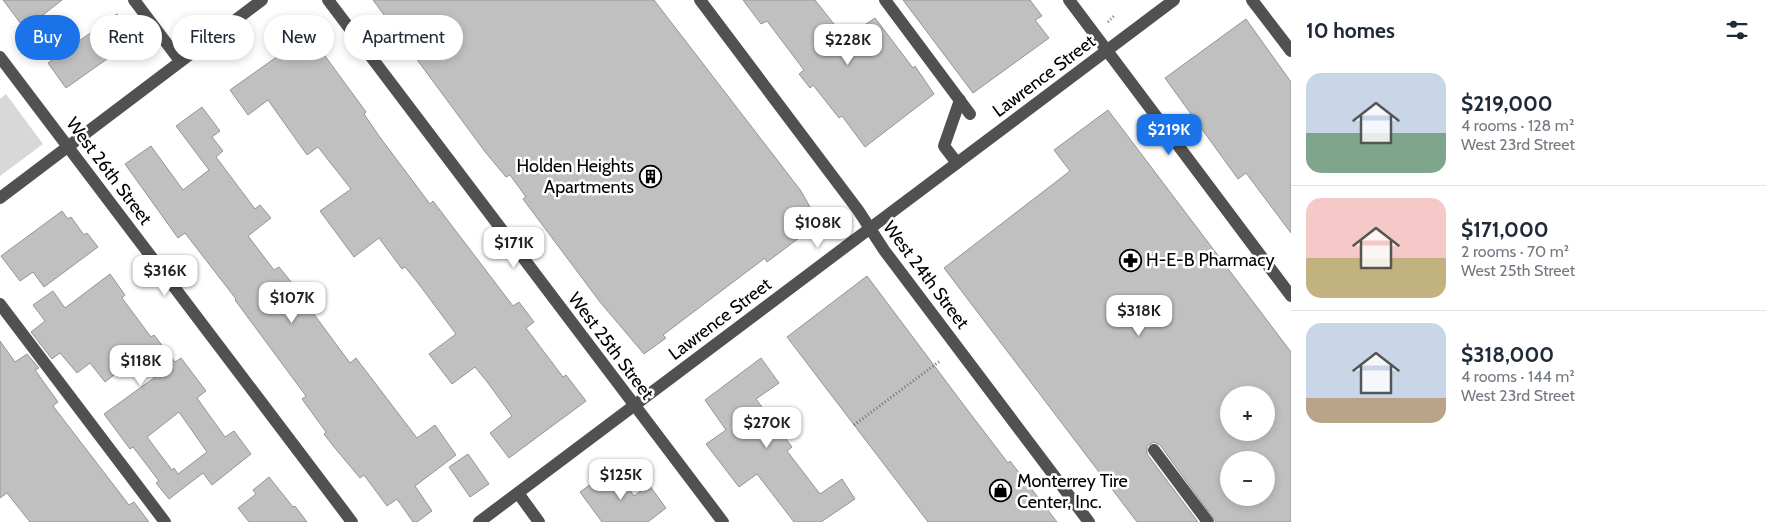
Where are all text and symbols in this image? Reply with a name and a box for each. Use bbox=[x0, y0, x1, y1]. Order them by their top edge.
chip: Buy bbox=[15, 15, 80, 60]
chip: Rent bbox=[90, 15, 162, 60]
chip: Filters bbox=[172, 15, 254, 60]
chip: New bbox=[264, 15, 334, 60]
chip: Apartment bbox=[344, 15, 463, 60]
icon: filters bbox=[1723, 16, 1751, 44]
text: 10 homes bbox=[1306, 18, 1395, 43]
pin: $228K bbox=[813, 23, 883, 66]
text: $228K bbox=[825, 30, 871, 49]
street label: Lawrence Street bbox=[988, 30, 1100, 122]
text: $219,000 bbox=[1461, 91, 1553, 116]
icon: home bbox=[1346, 93, 1406, 153]
street label: West 26th Street bbox=[61, 113, 157, 229]
pin: $219K bbox=[1134, 114, 1204, 156]
text: 4 rooms · 128 m² bbox=[1461, 116, 1574, 135]
text: $219K bbox=[1148, 120, 1190, 139]
text: West 23rd Street bbox=[1461, 135, 1575, 154]
place label: Holden Heights Apartments bbox=[517, 155, 634, 198]
building icon: Holden Heights Apartments bbox=[638, 164, 662, 188]
pin: $108K bbox=[783, 206, 853, 249]
text: $108K bbox=[795, 213, 841, 232]
street label: West 24th Street bbox=[878, 217, 974, 333]
text: $171,000 bbox=[1461, 217, 1549, 242]
icon: home bbox=[1346, 218, 1406, 278]
pin: $171K bbox=[479, 226, 549, 269]
text: $171K bbox=[494, 233, 534, 252]
text: 2 rooms · 70 m² bbox=[1461, 242, 1569, 261]
pharmacy icon: H-E-B Pharmacy bbox=[1118, 248, 1142, 272]
place label: H-E-B Pharmacy bbox=[1146, 249, 1275, 271]
pin: $316K bbox=[130, 254, 200, 297]
text: $316K bbox=[144, 261, 186, 280]
text: West 25th Street bbox=[1461, 261, 1575, 280]
street label: Lawrence Street bbox=[664, 273, 776, 365]
pin: $107K bbox=[257, 282, 327, 324]
text: $107K bbox=[270, 288, 314, 307]
street label: West 25th Street bbox=[564, 288, 658, 404]
pin: $318K bbox=[1104, 294, 1174, 337]
text: $318K bbox=[1117, 301, 1161, 320]
text: $318,000 bbox=[1461, 342, 1554, 367]
icon: home bbox=[1346, 343, 1406, 403]
pin: $118K bbox=[106, 344, 176, 387]
text: $118K bbox=[121, 351, 161, 370]
text: 4 rooms · 144 m² bbox=[1461, 367, 1575, 386]
map controls bbox=[1220, 386, 1275, 506]
button: + bbox=[1220, 386, 1275, 441]
text: West 23rd Street bbox=[1461, 386, 1575, 405]
pin: $270K bbox=[732, 406, 802, 449]
text: $270K bbox=[743, 413, 791, 432]
button: − bbox=[1220, 451, 1275, 506]
pin: $125K bbox=[586, 458, 656, 501]
text: $125K bbox=[600, 465, 642, 484]
place label: Monterrey Tire Center, Inc. bbox=[1017, 470, 1128, 513]
shop icon: Monterrey Tire Center, Inc. bbox=[989, 479, 1013, 503]

